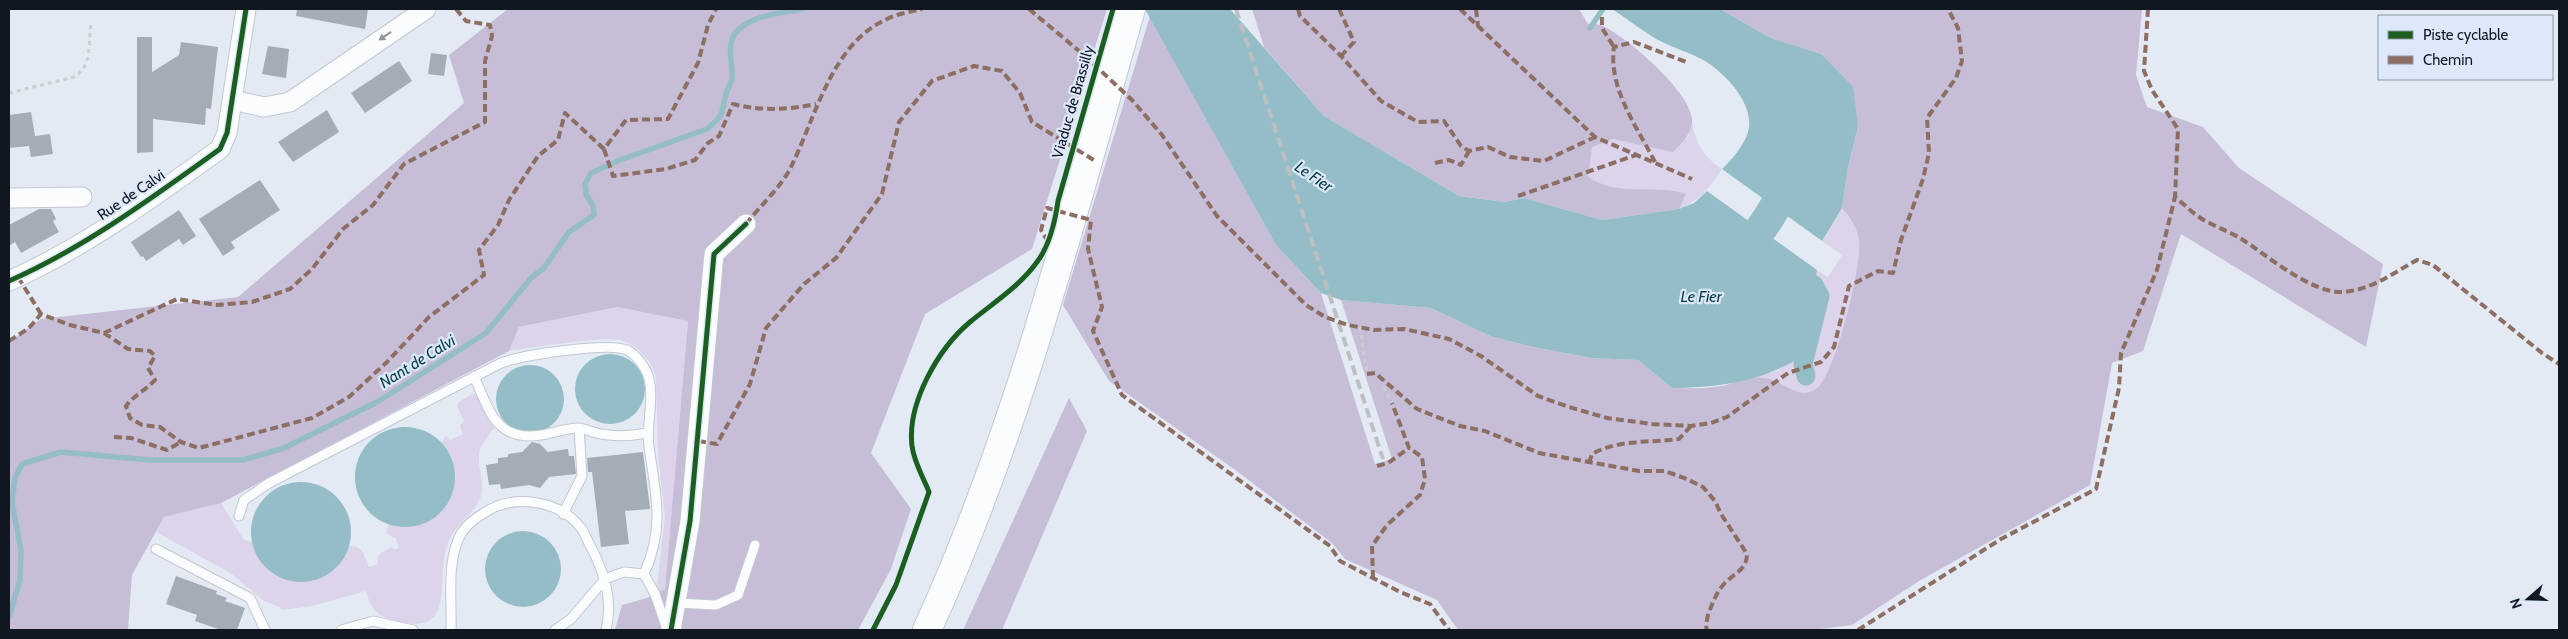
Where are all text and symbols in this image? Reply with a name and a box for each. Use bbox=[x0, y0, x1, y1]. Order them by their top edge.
legend bbox=[2378, 15, 2553, 80]
text: Piste cyclable bbox=[2423, 26, 2509, 44]
one-way arrow bbox=[379, 31, 392, 41]
street label: Viaduc de Brassilly bbox=[1048, 43, 1098, 161]
text: Chemin bbox=[2423, 51, 2473, 69]
water label: Le Fier bbox=[1291, 157, 1337, 196]
street label: Rue de Calvi bbox=[94, 166, 168, 224]
water label: Le Fier bbox=[1680, 287, 1723, 306]
water label: Nant de Calvi bbox=[376, 330, 459, 392]
north arrow bbox=[2503, 574, 2553, 624]
text: N bbox=[2506, 596, 2526, 611]

